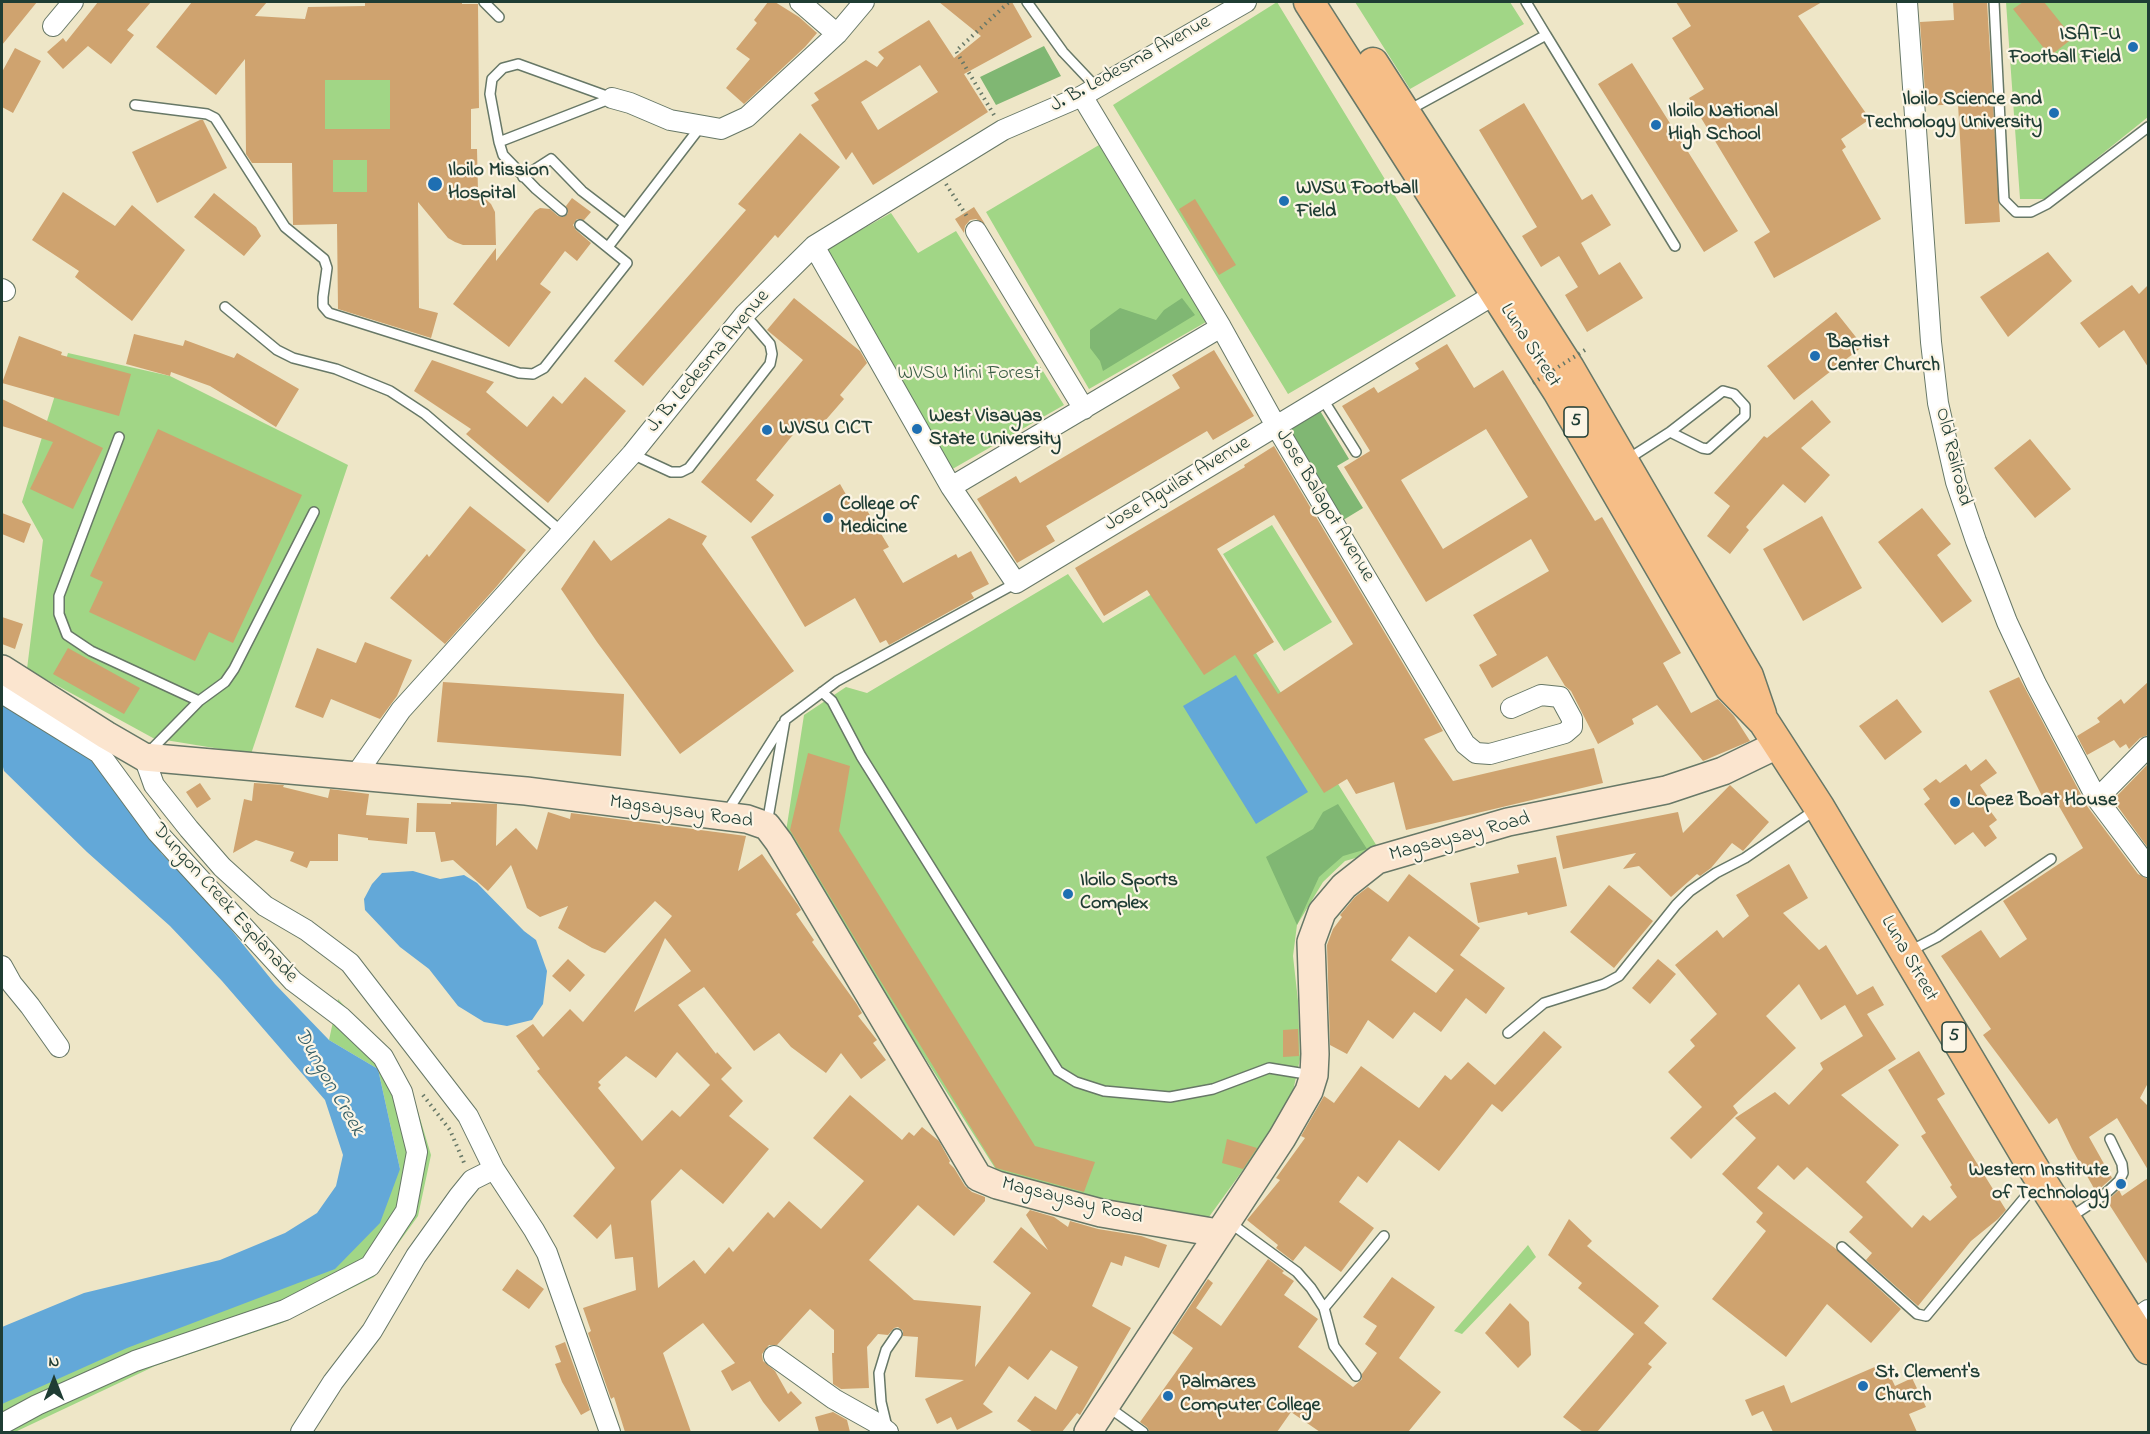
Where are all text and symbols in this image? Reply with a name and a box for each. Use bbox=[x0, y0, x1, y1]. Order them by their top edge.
street label: J. B. Ledesma Avenue bbox=[1047, 11, 1215, 119]
place label: ISAT-U Football Field bbox=[2009, 24, 2121, 71]
marker: ISAT-U Football Field bbox=[2126, 40, 2140, 54]
place label: Iloilo Science and Technology University bbox=[1863, 89, 2042, 136]
place label: Iloilo National High School bbox=[1668, 101, 1778, 148]
marker: Iloilo Science and Technology University bbox=[2047, 106, 2061, 120]
marker: Iloilo National High School bbox=[1649, 118, 1663, 132]
place label: Iloilo Mission Hospital bbox=[448, 160, 549, 207]
marker: Iloilo Mission Hospital bbox=[426, 175, 444, 193]
place label: WVSU Football Field bbox=[1296, 178, 1418, 225]
marker: WVSU Football Field bbox=[1277, 194, 1291, 208]
street label: J. B. Ledesma Avenue bbox=[642, 286, 776, 438]
street label: Luna Street bbox=[1493, 300, 1565, 392]
place label: Baptist Center Church bbox=[1827, 332, 1940, 379]
marker: Baptist Center Church bbox=[1808, 349, 1822, 363]
park label: WVSU Mini Forest bbox=[897, 363, 1041, 387]
street label: Old Railroad bbox=[1928, 405, 1976, 509]
place label: West Visayas State University bbox=[929, 406, 1061, 453]
road number: 5 bbox=[1564, 407, 1588, 437]
place label: WVSU CICT bbox=[779, 418, 872, 442]
marker: West Visayas State University bbox=[910, 422, 924, 436]
marker: WVSU CICT bbox=[760, 423, 774, 437]
street label: Jose Balagot Avenue bbox=[1269, 425, 1379, 587]
street label: Jose Aguilar Avenue bbox=[1101, 432, 1255, 538]
place label: College of Medicine bbox=[840, 494, 919, 541]
marker: College of Medicine bbox=[821, 511, 835, 525]
place label: Lopez Boat House bbox=[1967, 790, 2117, 814]
street label: Magsaysay Road bbox=[608, 791, 754, 835]
marker: Lopez Boat House bbox=[1948, 795, 1962, 809]
street label: Magsaysay Road bbox=[1387, 808, 1533, 868]
street label: Dungon Creek Esplanade bbox=[146, 819, 302, 989]
place label: Iloilo Sports Complex bbox=[1080, 870, 1178, 917]
marker: Iloilo Sports Complex bbox=[1061, 887, 1075, 901]
street label: Luna Street bbox=[1874, 912, 1942, 1006]
road number: 5 bbox=[1942, 1022, 1966, 1052]
water label: Dungon Creek bbox=[287, 1025, 369, 1141]
place label: Western Institute of Technology bbox=[1969, 1160, 2109, 1207]
street label: Magsaysay Road bbox=[999, 1173, 1145, 1231]
marker: Western Institute of Technology bbox=[2114, 1177, 2128, 1191]
north arrow bbox=[24, 1350, 84, 1410]
text: N bbox=[49, 1350, 59, 1374]
place label: St. Clement's Church bbox=[1875, 1362, 1980, 1409]
place label: Palmares Computer College bbox=[1180, 1372, 1320, 1419]
marker: St. Clement's Church bbox=[1856, 1379, 1870, 1393]
marker: Palmares Computer College bbox=[1161, 1389, 1175, 1403]

